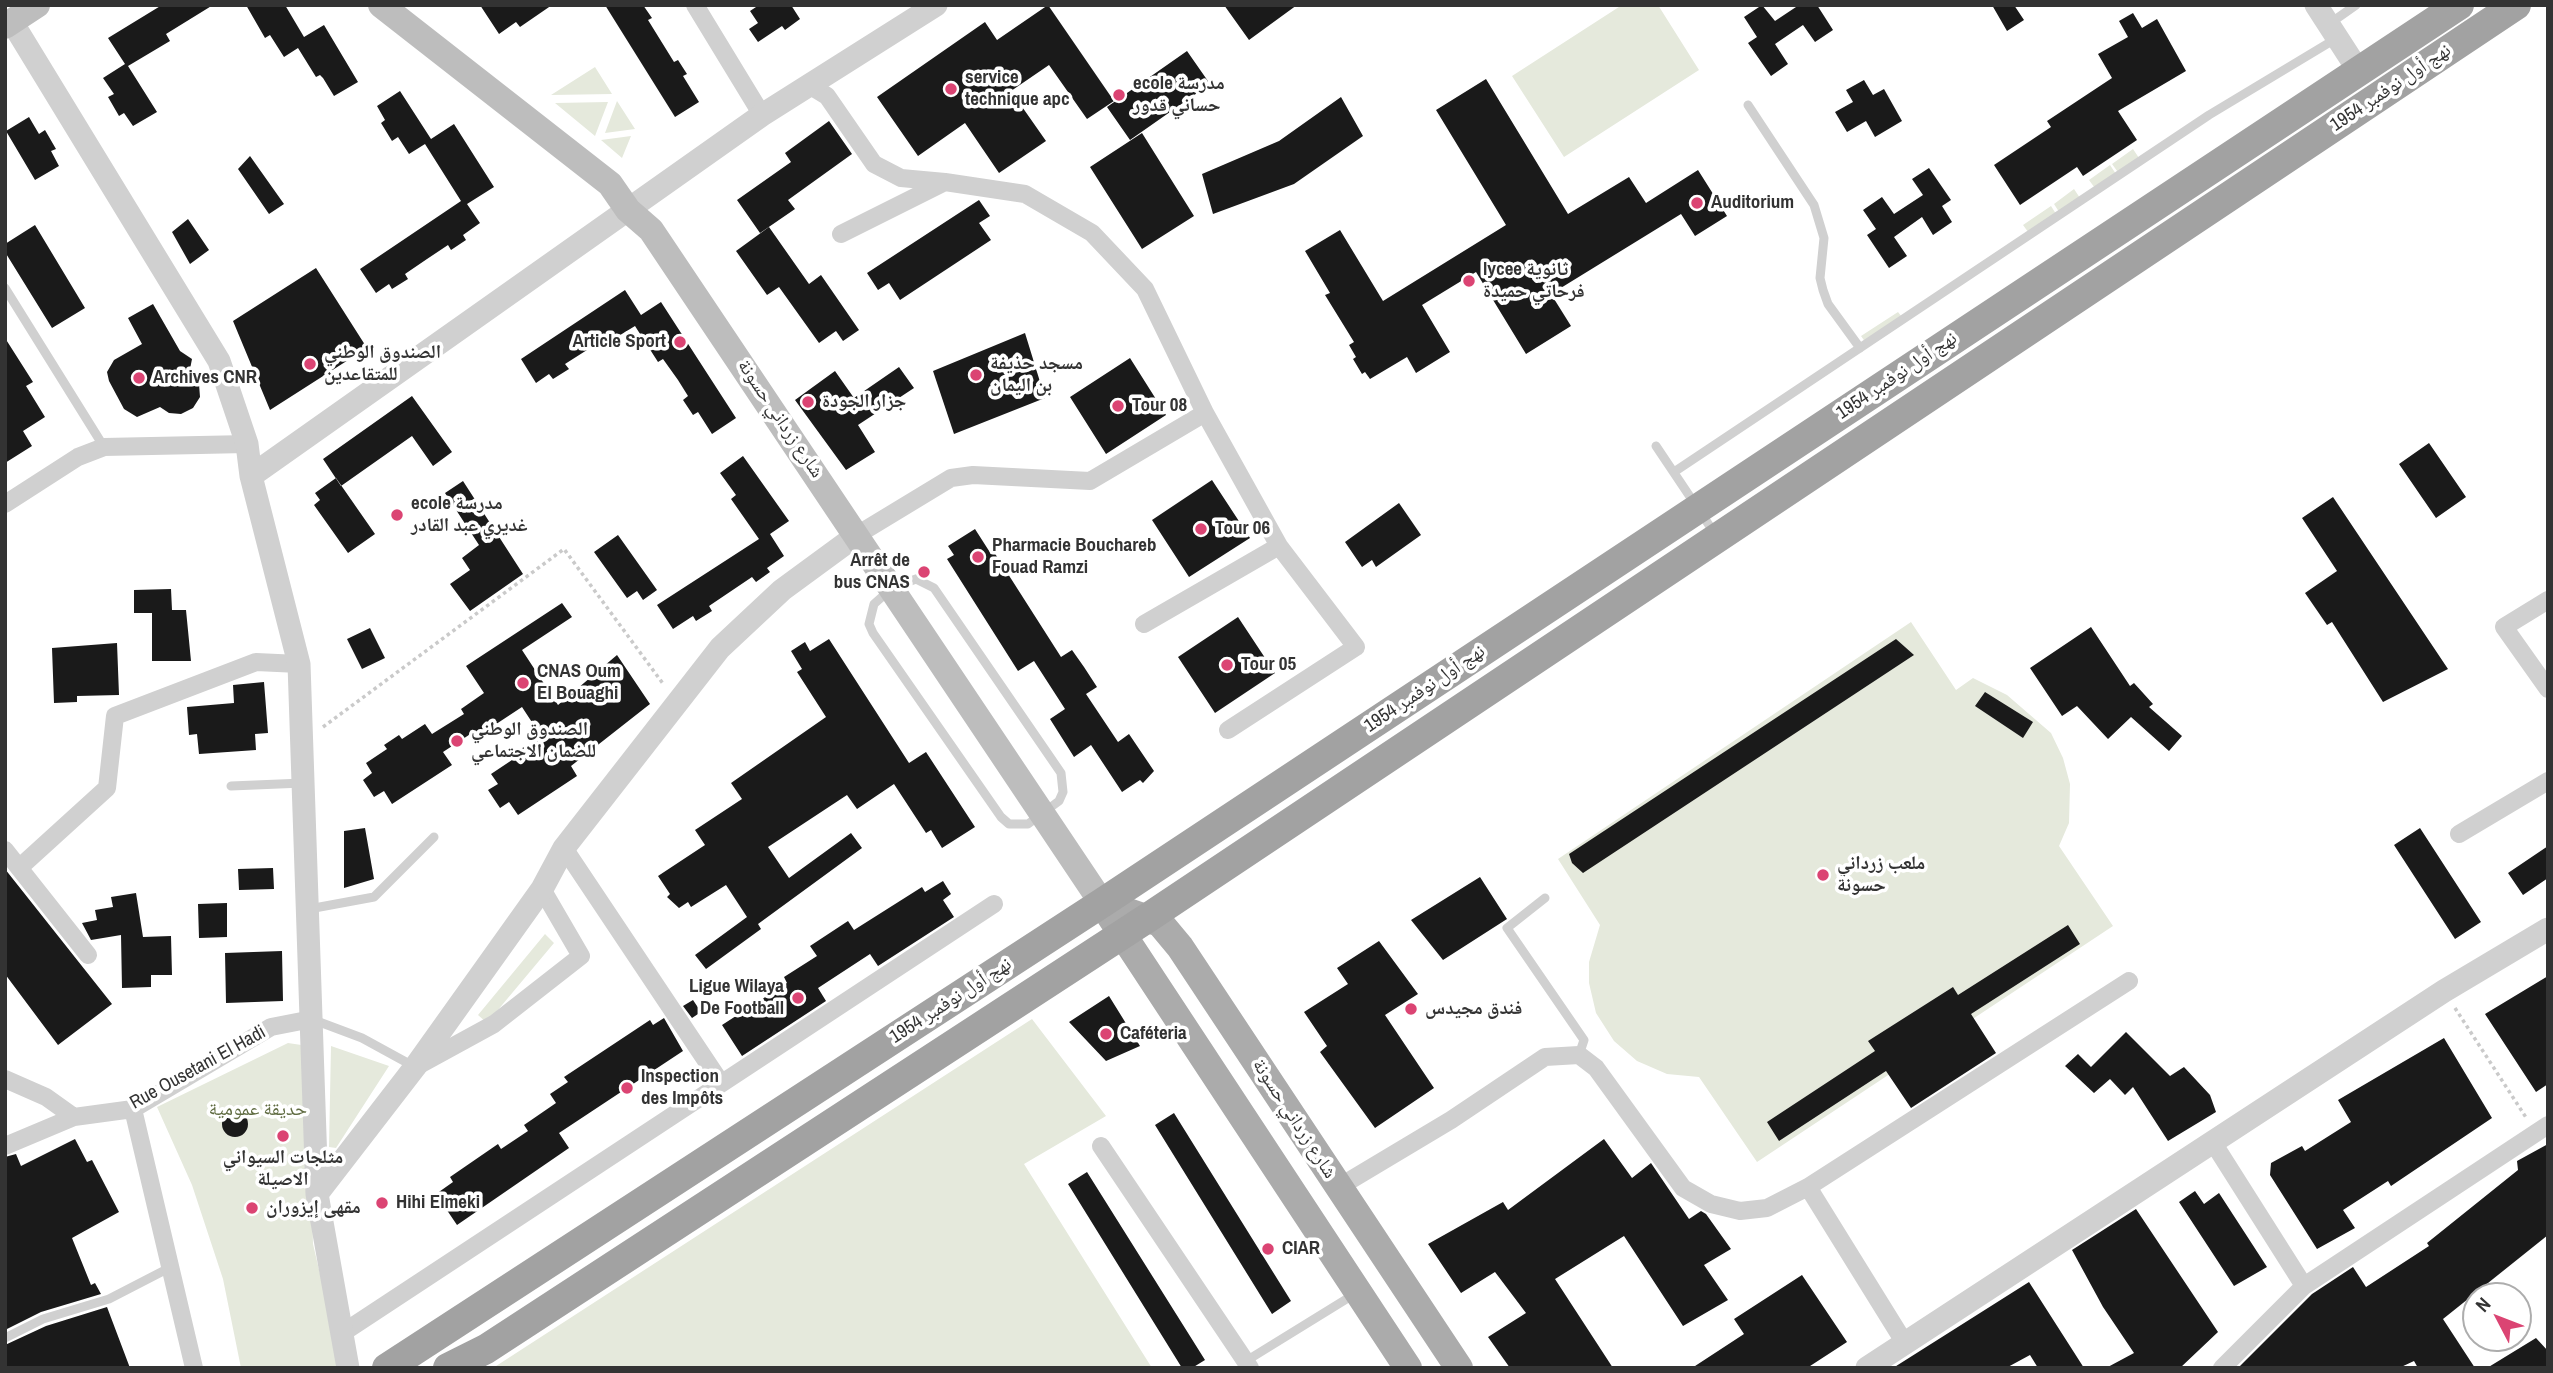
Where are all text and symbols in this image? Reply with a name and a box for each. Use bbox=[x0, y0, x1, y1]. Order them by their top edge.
street label: نهج أول نوفمبر 1954 bbox=[2326, 39, 2456, 137]
place label: service technique apc bbox=[965, 67, 1070, 111]
place label: ecole مدرسة حساني قدور bbox=[1133, 73, 1225, 117]
marker: service technique apc bbox=[943, 81, 959, 97]
marker: ecole مدرسة حساني قدور bbox=[1111, 87, 1127, 103]
place label: Auditorium bbox=[1711, 192, 1794, 214]
marker: Auditorium bbox=[1689, 195, 1705, 211]
place label: lycee ثانوية فرحاتي حميدة bbox=[1483, 259, 1585, 303]
marker: lycee ثانوية فرحاتي حميدة bbox=[1461, 273, 1477, 289]
street label: نهج أول نوفمبر 1954 bbox=[1832, 327, 1962, 425]
place label: Article Sport bbox=[573, 331, 666, 353]
marker: Article Sport bbox=[672, 334, 688, 350]
place label: الصندوق الوطني للمتقاعدين bbox=[324, 342, 441, 386]
place label: مسجد حذيفة بن اليمان bbox=[990, 353, 1083, 397]
marker: الصندوق الوطني للمتقاعدين bbox=[302, 356, 318, 372]
street label: شارع زرداني حسونة bbox=[732, 356, 828, 482]
place label: Archives CNR bbox=[153, 367, 257, 389]
marker: مسجد حذيفة بن اليمان bbox=[968, 367, 984, 383]
marker: Archives CNR bbox=[131, 370, 147, 386]
place label: جزار الجودة bbox=[822, 391, 906, 413]
marker: جزار الجودة bbox=[800, 394, 816, 410]
place label: Tour 08 bbox=[1132, 395, 1187, 417]
marker: Tour 08 bbox=[1110, 398, 1126, 414]
place label: ecole مدرسة غديري عبد القادر bbox=[411, 493, 528, 537]
marker: ecole مدرسة غديري عبد القادر bbox=[389, 507, 405, 523]
place label: Tour 06 bbox=[1215, 518, 1270, 540]
marker: Tour 06 bbox=[1193, 521, 1209, 537]
place label: Pharmacie Bouchareb Fouad Ramzi bbox=[992, 535, 1157, 579]
marker: Pharmacie Bouchareb Fouad Ramzi bbox=[970, 549, 986, 565]
place label: Arrêt de bus CNAS bbox=[834, 550, 910, 594]
marker: Arrêt de bus CNAS bbox=[916, 564, 932, 580]
street label: نهج أول نوفمبر 1954 bbox=[1360, 640, 1490, 738]
place label: Tour 05 bbox=[1241, 654, 1296, 676]
marker: Tour 05 bbox=[1219, 657, 1235, 673]
place label: CNAS Oum El Bouaghi bbox=[537, 661, 621, 705]
marker: CNAS Oum El Bouaghi bbox=[515, 675, 531, 691]
place label: الصندوق الوطني للضمان الاجتماعي bbox=[471, 719, 596, 763]
marker: الصندوق الوطني للضمان الاجتماعي bbox=[449, 733, 465, 749]
place label: ملعب زرداني حسونة bbox=[1837, 853, 1925, 897]
marker: ملعب زرداني حسونة bbox=[1815, 867, 1831, 883]
street label: نهج أول نوفمبر 1954 bbox=[886, 953, 1016, 1049]
place label: Ligue Wilaya De Football bbox=[689, 976, 784, 1020]
marker: Ligue Wilaya De Football bbox=[790, 990, 806, 1006]
place label: فندق مجيدس bbox=[1425, 998, 1522, 1020]
marker: فندق مجيدس bbox=[1403, 1001, 1419, 1017]
street label: Rue Ousetani El Hadi bbox=[126, 1021, 270, 1115]
place label: Caféteria bbox=[1120, 1023, 1187, 1045]
marker: Caféteria bbox=[1098, 1026, 1114, 1042]
street label: شارع زرداني حسونة bbox=[1247, 1055, 1341, 1183]
place label: Inspection des Impôts bbox=[641, 1066, 723, 1110]
marker: Inspection des Impôts bbox=[619, 1080, 635, 1096]
park label: حديقة عمومية bbox=[209, 1099, 307, 1121]
marker: مثلجات السيواني الاصيلة bbox=[275, 1128, 291, 1144]
place label: مثلجات السيواني الاصيلة bbox=[223, 1147, 343, 1191]
place label: Hihi Elmeki bbox=[396, 1192, 480, 1214]
marker: Hihi Elmeki bbox=[374, 1195, 390, 1211]
place label: مقهى إيزوران bbox=[266, 1197, 361, 1219]
marker: مقهى إيزوران bbox=[244, 1200, 260, 1216]
place label: CIAR bbox=[1282, 1238, 1320, 1260]
marker: CIAR bbox=[1260, 1241, 1276, 1257]
north arrow bbox=[2462, 1282, 2532, 1352]
text: N bbox=[2469, 1291, 2496, 1317]

